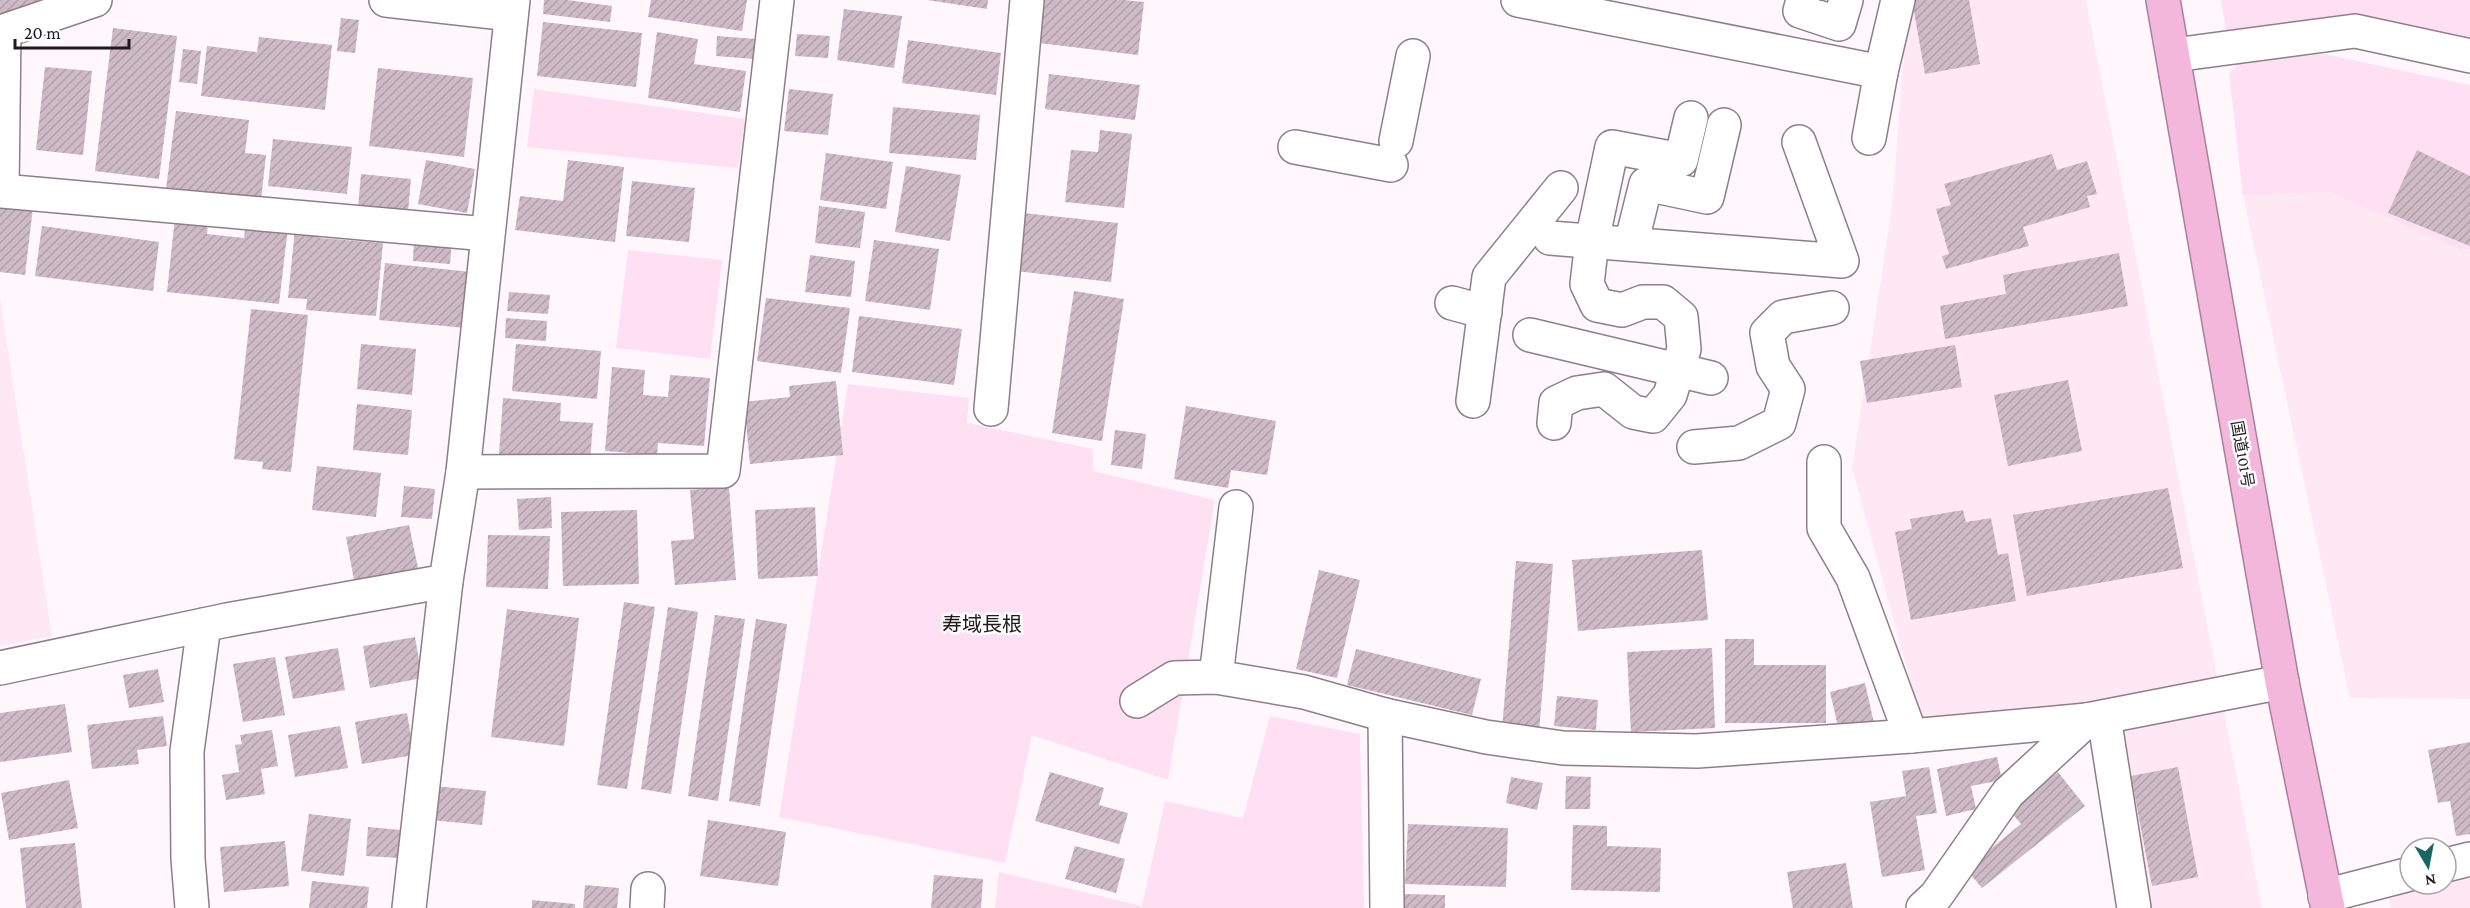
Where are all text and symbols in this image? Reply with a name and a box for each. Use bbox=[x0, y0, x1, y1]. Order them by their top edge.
scale bar bbox=[15, 12, 129, 50]
text: 20 m bbox=[24, 23, 61, 43]
street label: 国道101号 bbox=[2228, 419, 2257, 489]
district label: 寿域長根 bbox=[942, 613, 1022, 635]
north arrow bbox=[2398, 836, 2458, 896]
text: N bbox=[2424, 871, 2437, 890]

